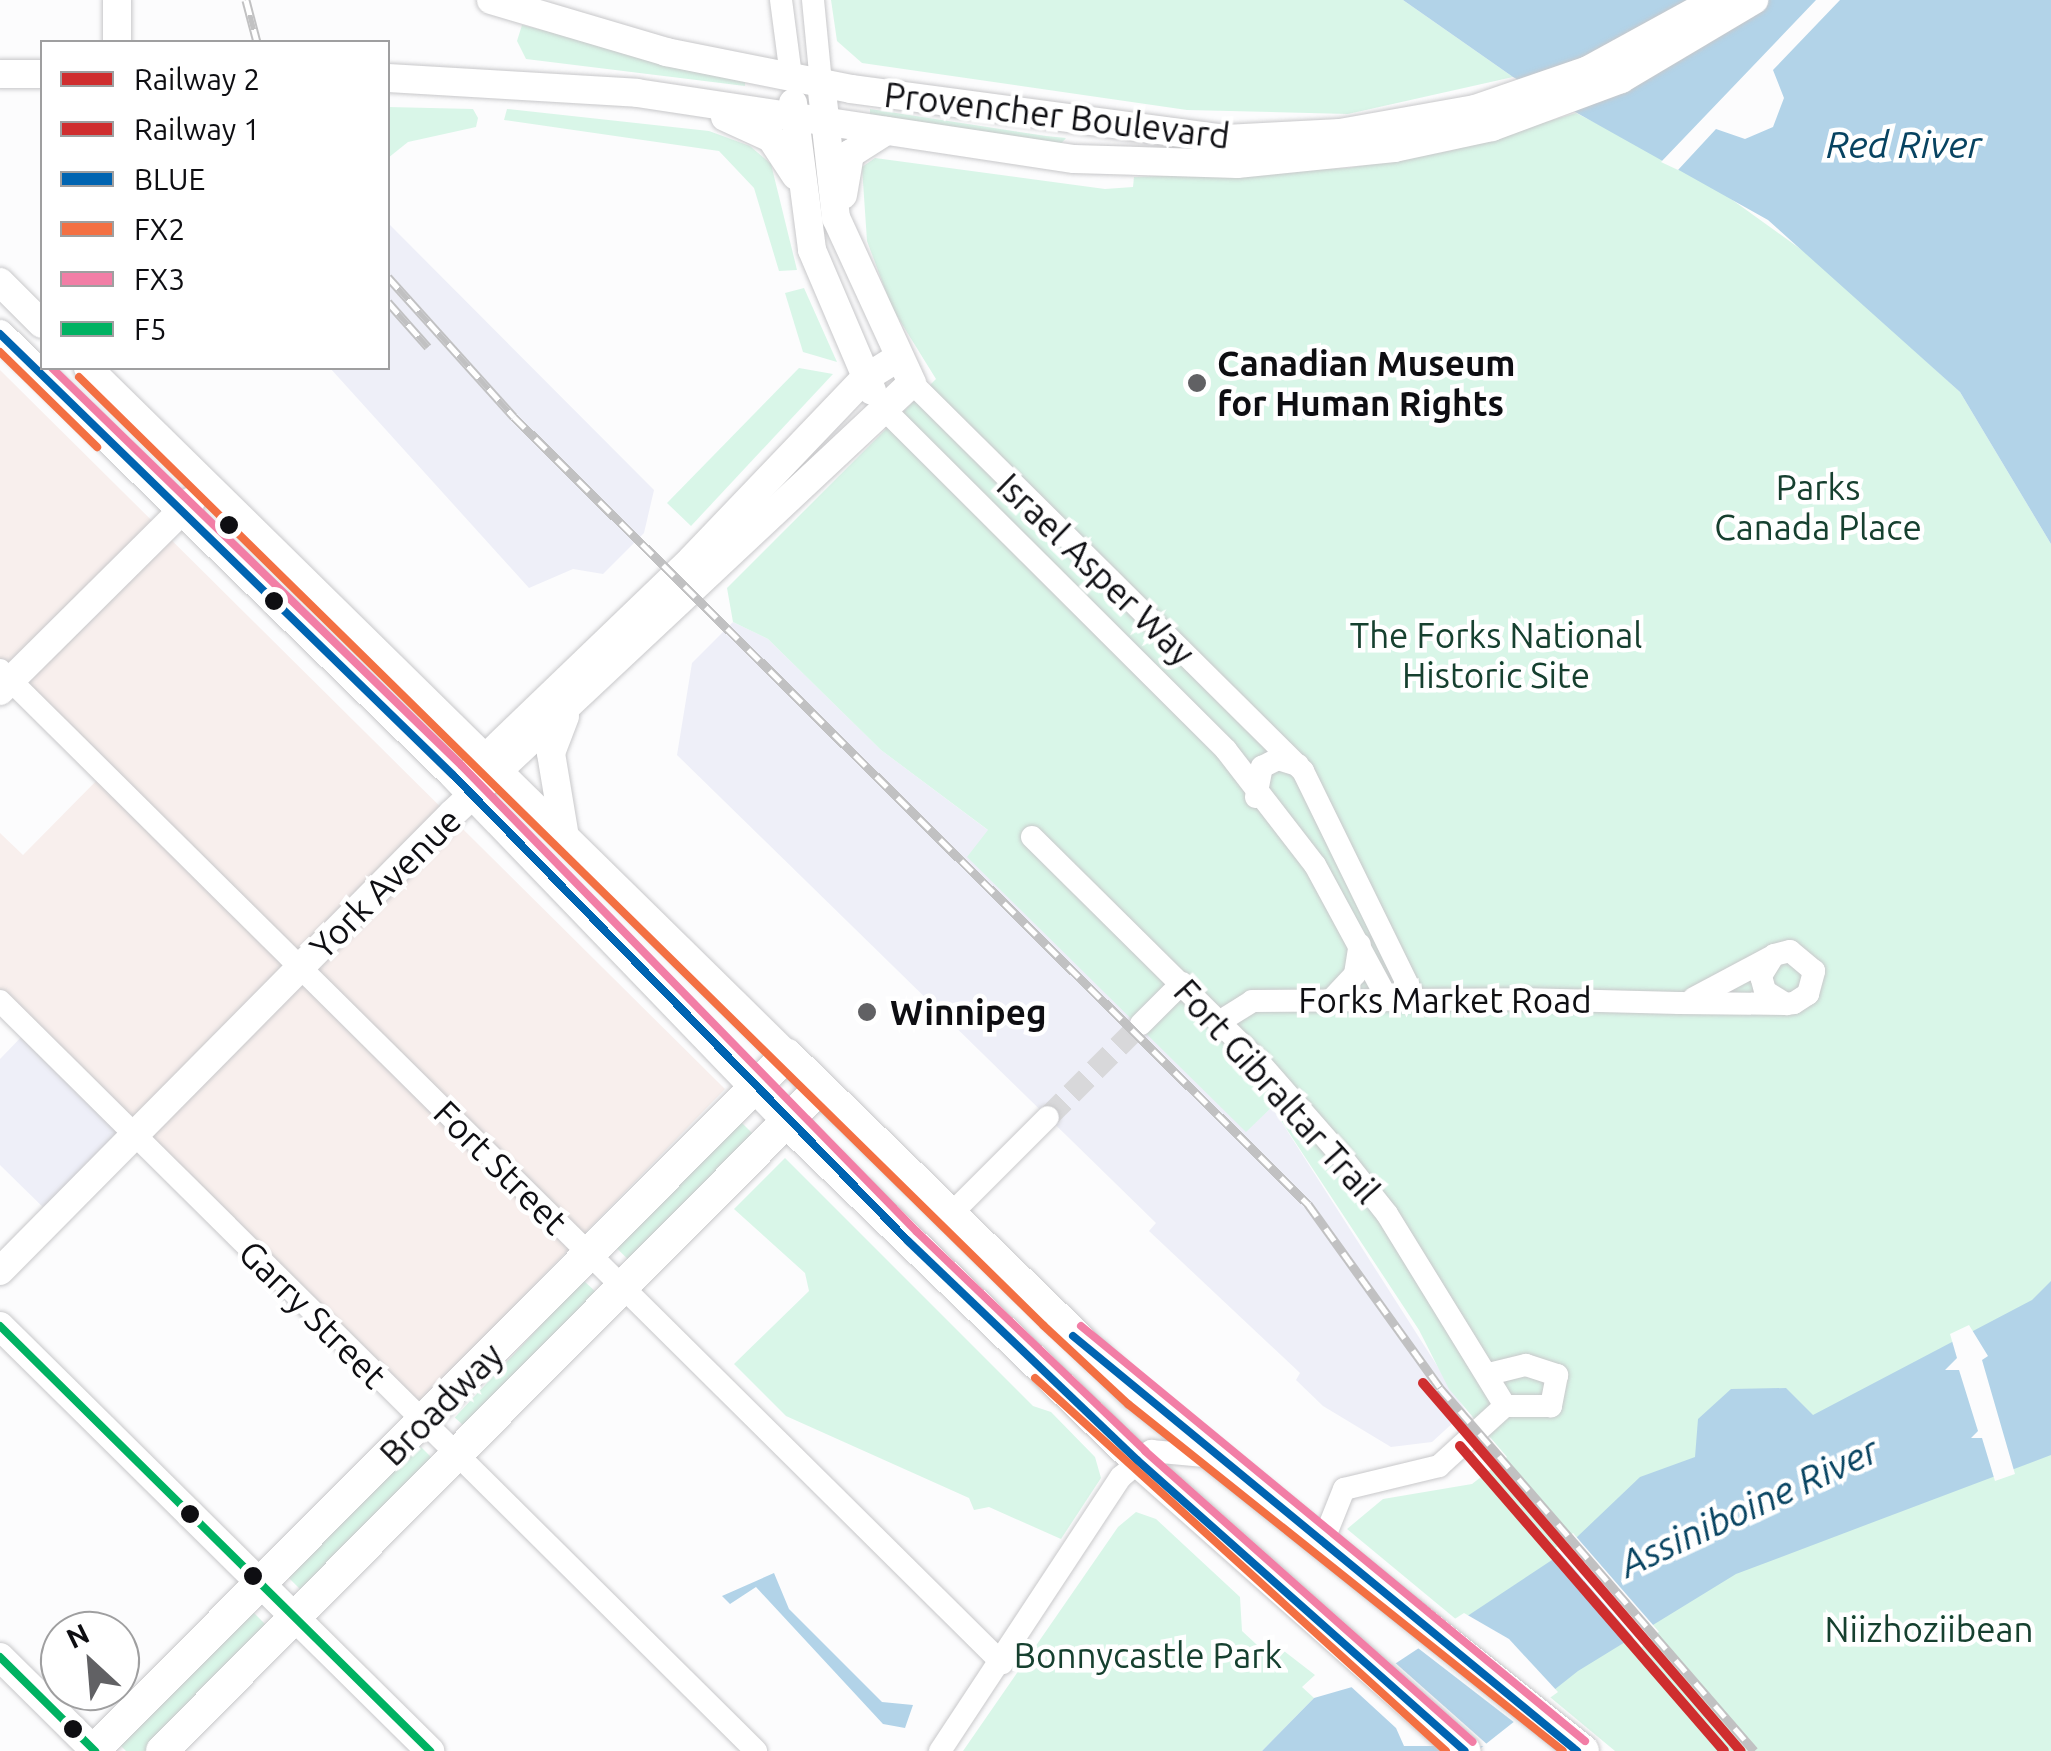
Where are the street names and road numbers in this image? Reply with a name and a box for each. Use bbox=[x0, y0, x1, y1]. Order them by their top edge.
street label: Provencher Boulevard bbox=[882, 73, 1232, 157]
street label: Israel Asper Way bbox=[989, 464, 1203, 674]
street label: York Avenue bbox=[301, 799, 469, 967]
street label: Fort Gibraltar Trail bbox=[1166, 970, 1388, 1212]
street label: Forks Market Road bbox=[1298, 979, 1592, 1021]
street label: Fort Street bbox=[425, 1091, 577, 1243]
street label: Garry Street bbox=[231, 1232, 395, 1396]
street label: Broadway bbox=[371, 1334, 511, 1474]

